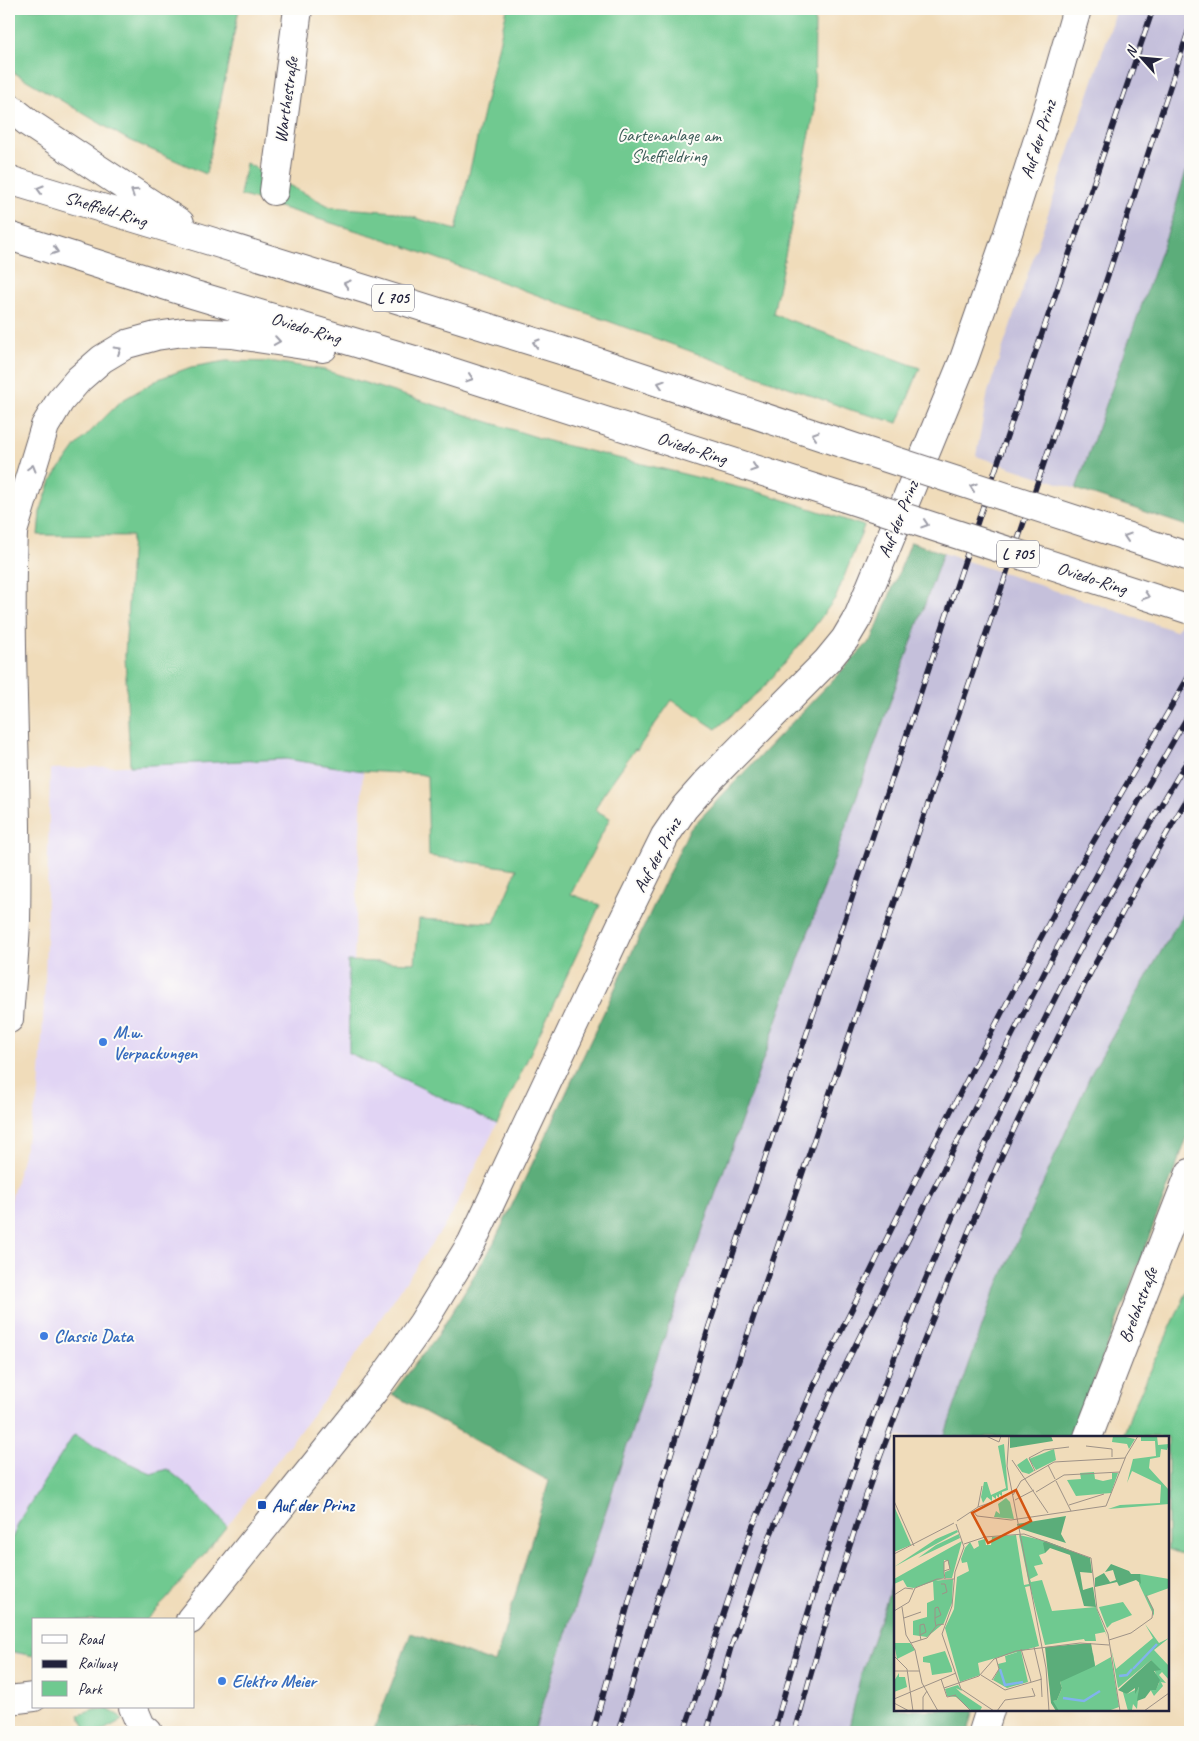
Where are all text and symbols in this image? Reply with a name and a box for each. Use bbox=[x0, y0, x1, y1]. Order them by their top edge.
north arrow bbox=[1116, 32, 1166, 82]
text: N bbox=[1121, 43, 1141, 60]
street label: Warthestraße bbox=[269, 55, 303, 144]
street label: Auf der Prinz bbox=[1015, 96, 1061, 181]
park label: Gartenanlage am Sheffieldring bbox=[617, 124, 723, 167]
one-way arrow bbox=[36, 185, 45, 195]
street label: Sheffield-Ring bbox=[62, 186, 151, 232]
one-way arrow bbox=[130, 189, 139, 199]
one-way arrow bbox=[51, 245, 59, 255]
one-way arrow bbox=[344, 280, 352, 290]
road number: L 705 bbox=[372, 284, 414, 312]
street label: Oviedo-Ring bbox=[269, 307, 345, 349]
one-way arrow bbox=[272, 335, 281, 345]
one-way arrow bbox=[532, 338, 541, 348]
one-way arrow bbox=[112, 346, 121, 356]
one-way arrow bbox=[466, 372, 474, 382]
one-way arrow bbox=[658, 379, 666, 389]
street label: Oviedo-Ring bbox=[655, 426, 731, 470]
one-way arrow bbox=[812, 431, 820, 441]
one-way arrow bbox=[749, 462, 757, 472]
one-way arrow bbox=[26, 465, 36, 473]
street label: Auf der Prinz bbox=[873, 476, 924, 561]
one-way arrow bbox=[969, 482, 977, 492]
one-way arrow bbox=[920, 518, 929, 528]
one-way arrow bbox=[1124, 533, 1132, 543]
road number: L 705 bbox=[997, 540, 1039, 568]
street label: Oviedo-Ring bbox=[1055, 556, 1131, 600]
one-way arrow bbox=[1141, 590, 1150, 600]
street label: Auf der Prinz bbox=[628, 813, 686, 896]
place label: M.w. Verpackungen bbox=[113, 1021, 198, 1064]
marker: M.w. Verpackungen bbox=[97, 1036, 109, 1048]
street label: Brelohstraße bbox=[1114, 1263, 1163, 1345]
place label: Classic Data bbox=[54, 1325, 135, 1347]
marker: Classic Data bbox=[38, 1330, 50, 1342]
inset map bbox=[894, 1436, 1169, 1711]
place label: Auf der Prinz bbox=[272, 1494, 355, 1516]
marker: Auf der Prinz bbox=[256, 1499, 268, 1511]
legend bbox=[32, 1618, 195, 1708]
text: Road bbox=[78, 1630, 105, 1649]
text: Railway bbox=[78, 1654, 119, 1673]
place label: Elektro Meier bbox=[232, 1670, 319, 1692]
marker: Elektro Meier bbox=[216, 1675, 228, 1687]
text: Park bbox=[78, 1680, 103, 1699]

